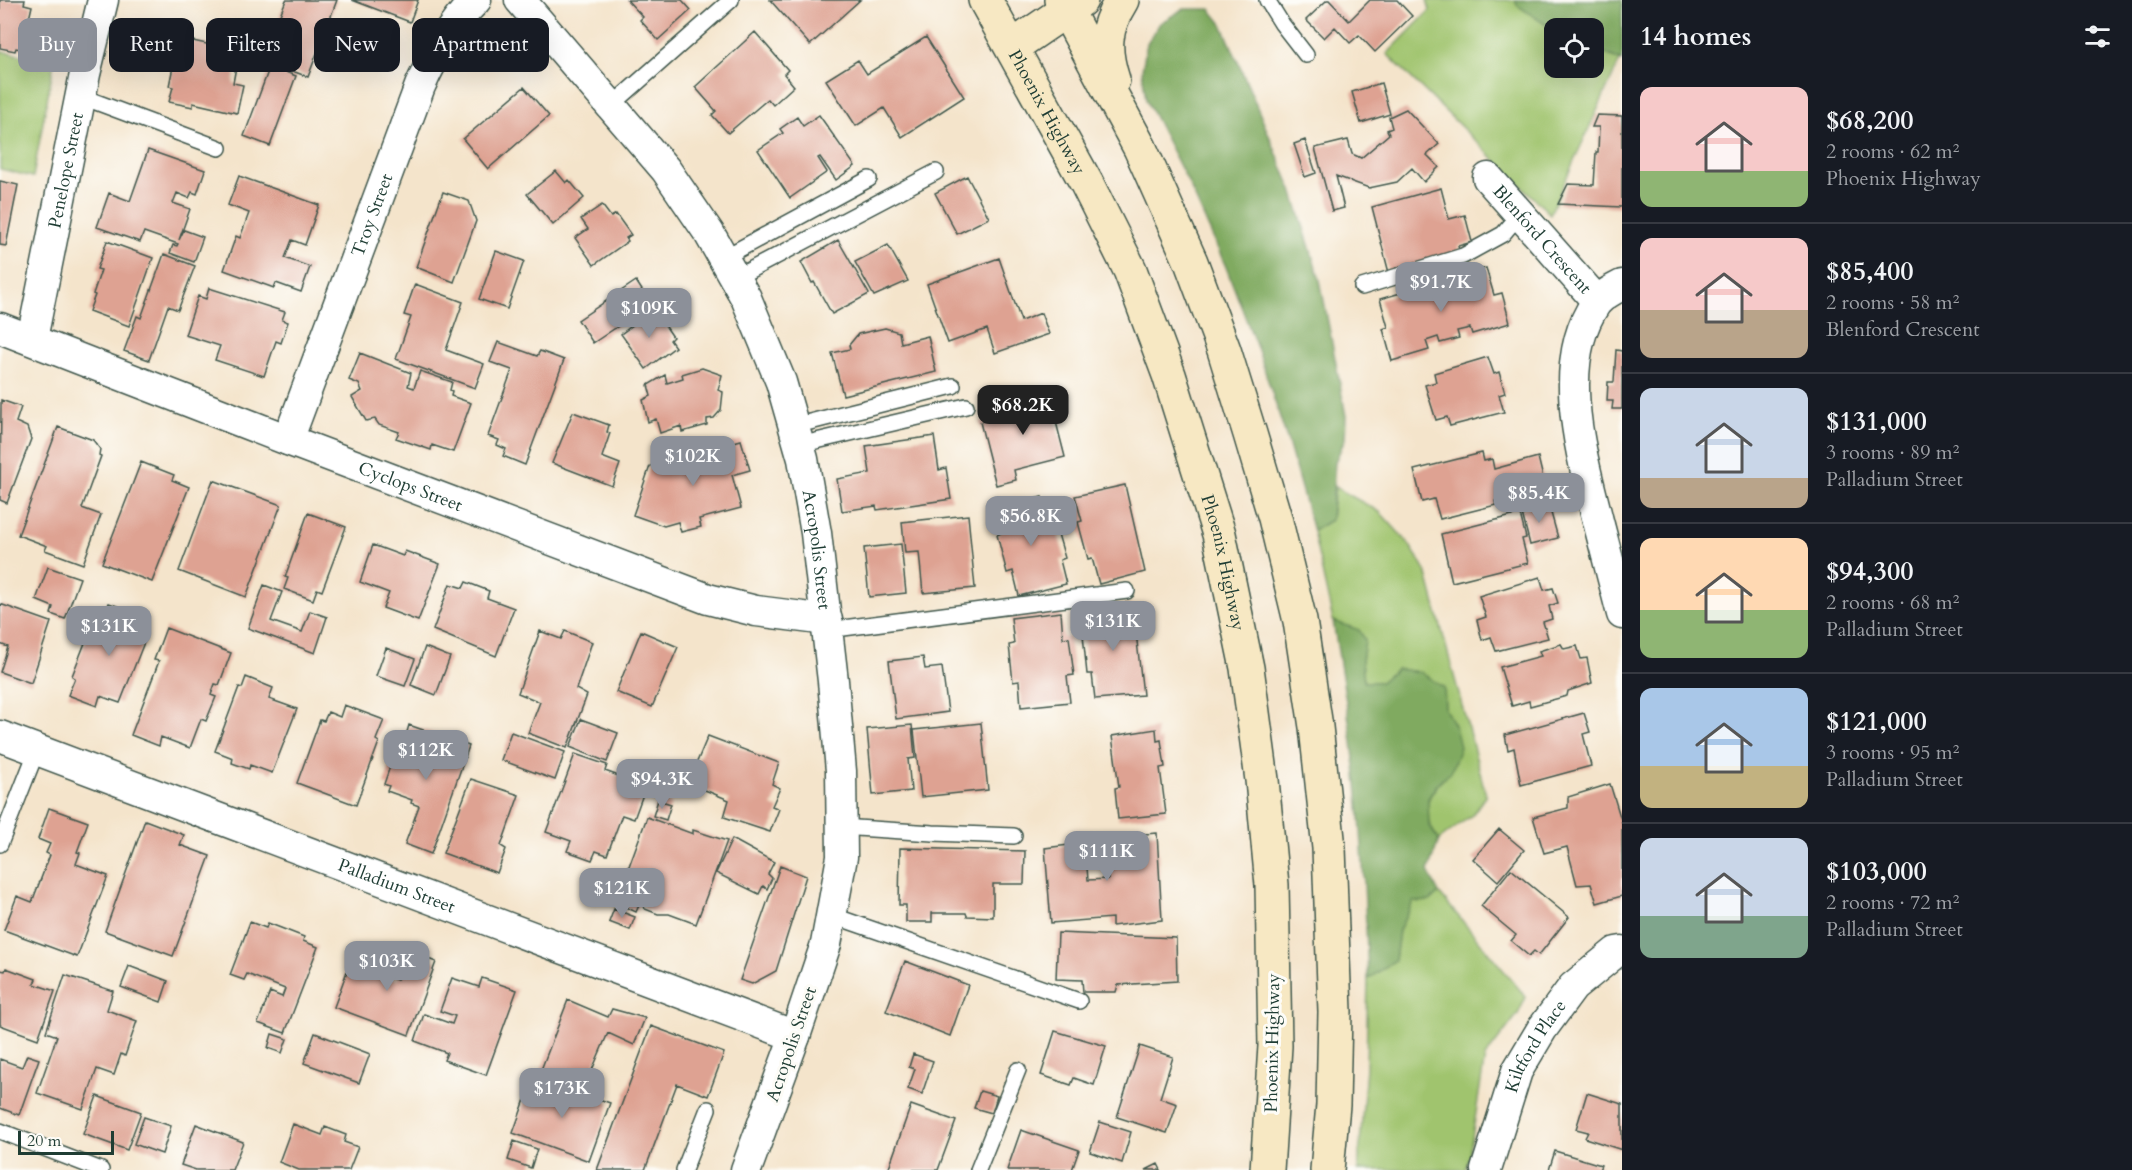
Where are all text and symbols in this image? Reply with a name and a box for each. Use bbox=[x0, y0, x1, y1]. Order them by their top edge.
chip: Buy bbox=[18, 18, 97, 72]
chip: Rent bbox=[109, 18, 194, 72]
chip: Filters bbox=[206, 18, 302, 72]
chip: New bbox=[314, 18, 400, 72]
chip: Apartment bbox=[412, 18, 549, 72]
map controls bbox=[1544, 18, 1604, 78]
button: locate bbox=[1544, 18, 1604, 78]
text: 14 homes bbox=[1640, 19, 1751, 54]
icon: filters bbox=[2081, 20, 2114, 53]
street label: Phoenix Highway bbox=[1002, 45, 1092, 180]
text: $68,200 bbox=[1826, 103, 1914, 138]
street label: Penelope Street bbox=[42, 110, 90, 231]
icon: home bbox=[1688, 111, 1760, 183]
text: 2 rooms · 62 m² bbox=[1826, 138, 1959, 165]
text: Phoenix Highway bbox=[1826, 165, 1981, 192]
street label: Troy Street bbox=[345, 170, 399, 261]
street label: Blenford Crescent bbox=[1487, 180, 1597, 300]
text: $85,400 bbox=[1826, 254, 1914, 289]
pin: $91.7K bbox=[1392, 262, 1490, 313]
icon: home bbox=[1688, 262, 1760, 334]
text: $91.7K bbox=[1410, 268, 1472, 295]
pin: $109K bbox=[607, 288, 691, 339]
text: 2 rooms · 58 m² bbox=[1826, 289, 1959, 316]
text: $109K bbox=[620, 294, 678, 321]
text: Blenford Crescent bbox=[1826, 316, 1980, 343]
pin: $68.2K bbox=[974, 385, 1072, 436]
text: $68.2K bbox=[992, 391, 1054, 418]
text: $131,000 bbox=[1826, 404, 1927, 439]
icon: home bbox=[1688, 412, 1760, 484]
pin: $102K bbox=[651, 436, 735, 487]
text: 3 rooms · 89 m² bbox=[1826, 439, 1959, 466]
text: $102K bbox=[664, 442, 722, 469]
street label: Cyclops Street bbox=[355, 456, 466, 518]
text: Palladium Street bbox=[1826, 466, 1963, 493]
pin: $85.4K bbox=[1490, 473, 1588, 524]
text: $85.4K bbox=[1508, 479, 1570, 506]
street label: Acropolis Street bbox=[796, 488, 837, 611]
street label: Phoenix Highway bbox=[1194, 491, 1251, 634]
pin: $56.8K bbox=[982, 496, 1080, 547]
text: $56.8K bbox=[1000, 502, 1062, 529]
text: $94,300 bbox=[1826, 554, 1914, 589]
icon: home bbox=[1688, 562, 1760, 634]
text: 2 rooms · 68 m² bbox=[1826, 589, 1959, 616]
pin: $131K bbox=[1071, 601, 1155, 652]
pin: $131K bbox=[67, 606, 151, 657]
text: $131K bbox=[1084, 607, 1142, 634]
text: $131K bbox=[80, 612, 138, 639]
text: Palladium Street bbox=[1826, 616, 1963, 643]
text: $121,000 bbox=[1826, 704, 1927, 739]
icon: home bbox=[1688, 712, 1760, 784]
pin: $112K bbox=[384, 730, 468, 781]
text: $112K bbox=[397, 736, 455, 763]
text: 3 rooms · 95 m² bbox=[1826, 739, 1959, 766]
pin: $94.3K bbox=[613, 759, 711, 810]
text: $94.3K bbox=[631, 765, 693, 792]
text: Palladium Street bbox=[1826, 766, 1963, 793]
pin: $111K bbox=[1065, 831, 1149, 882]
text: $111K bbox=[1078, 837, 1136, 864]
street label: Palladium Street bbox=[334, 853, 459, 920]
text: $103,000 bbox=[1826, 854, 1927, 889]
icon: home bbox=[1688, 862, 1760, 934]
pin: $121K bbox=[580, 868, 664, 919]
text: $121K bbox=[593, 874, 651, 901]
text: 2 rooms · 72 m² bbox=[1826, 889, 1959, 916]
text: Palladium Street bbox=[1826, 916, 1963, 943]
pin: $103K bbox=[345, 941, 429, 992]
text: $103K bbox=[358, 947, 416, 974]
street label: Phoenix Highway bbox=[1259, 973, 1286, 1113]
street label: Acropolis Street bbox=[760, 983, 823, 1105]
street label: Kiltford Place bbox=[1499, 995, 1572, 1096]
pin: $173K bbox=[520, 1068, 604, 1119]
text: $173K bbox=[533, 1074, 591, 1101]
scale bar bbox=[18, 1128, 114, 1156]
text: 20 m bbox=[27, 1130, 61, 1152]

